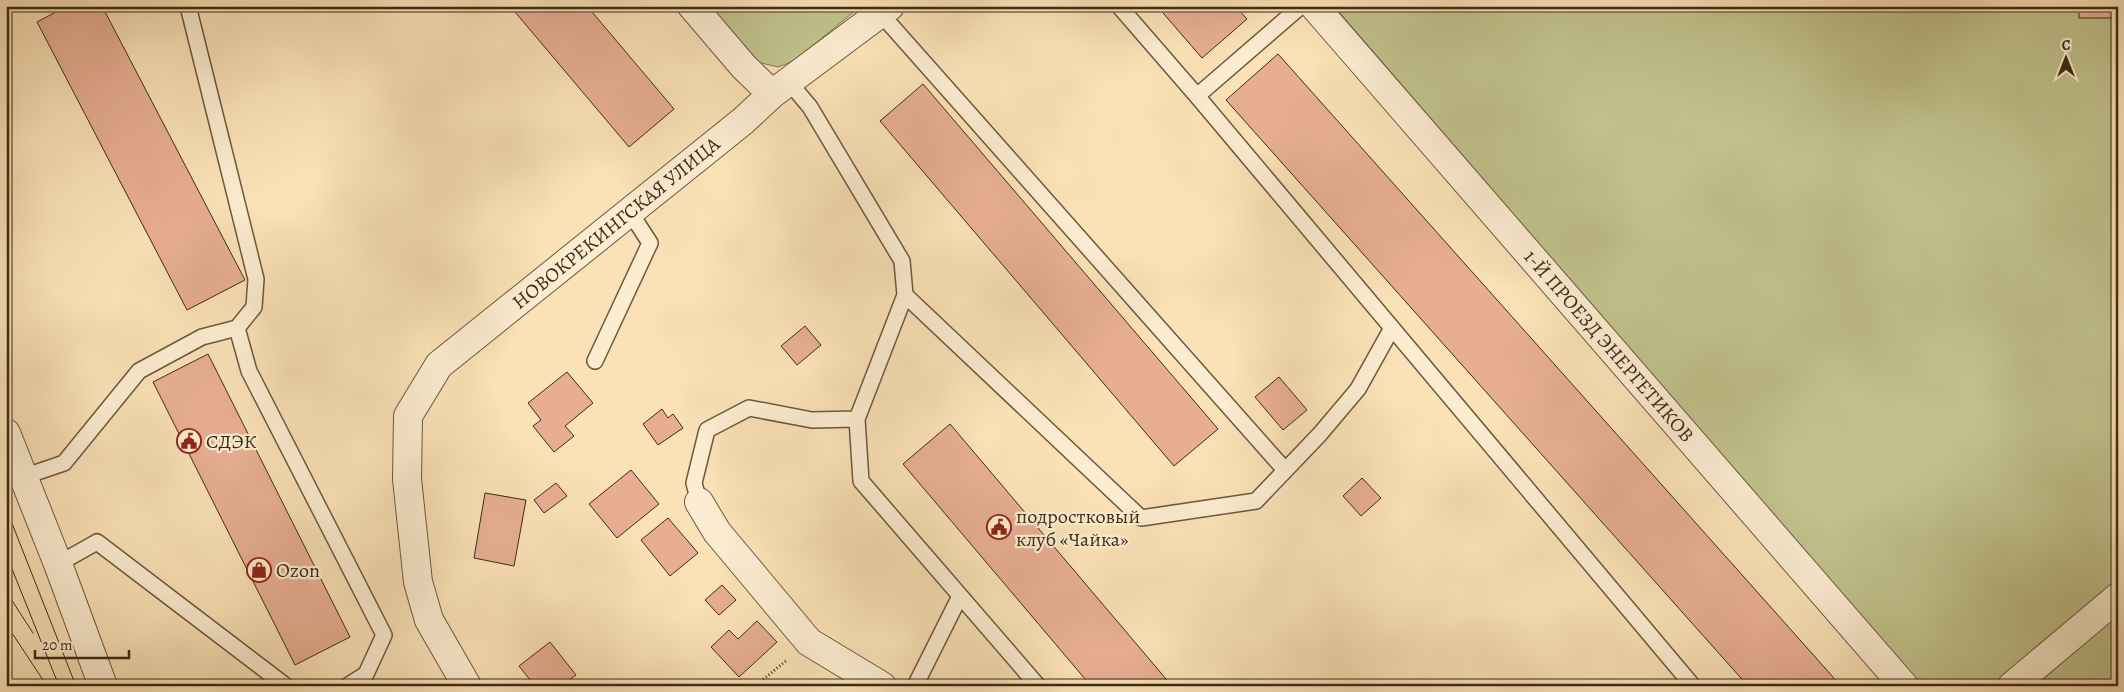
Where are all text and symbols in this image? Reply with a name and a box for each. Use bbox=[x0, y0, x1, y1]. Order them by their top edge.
north arrow bbox=[2042, 32, 2092, 82]
text: С bbox=[2062, 36, 2071, 55]
street label: НОВОКРЕКИНГСКАЯ УЛИЦА bbox=[506, 130, 726, 315]
street label: 1-Й ПРОЕЗД ЭНЕРГЕТИКОВ bbox=[1518, 244, 1700, 448]
public building icon: СДЭК bbox=[176, 428, 202, 454]
place label: СДЭК bbox=[206, 428, 257, 455]
place label: подростковый клуб «Чайка» bbox=[1016, 503, 1140, 553]
public building icon: подростковый клуб «Чайка» bbox=[986, 514, 1012, 540]
shop icon: Ozon bbox=[246, 557, 272, 583]
place label: Ozon bbox=[276, 557, 320, 584]
scale bar bbox=[35, 627, 129, 659]
text: 20 m bbox=[42, 635, 73, 655]

